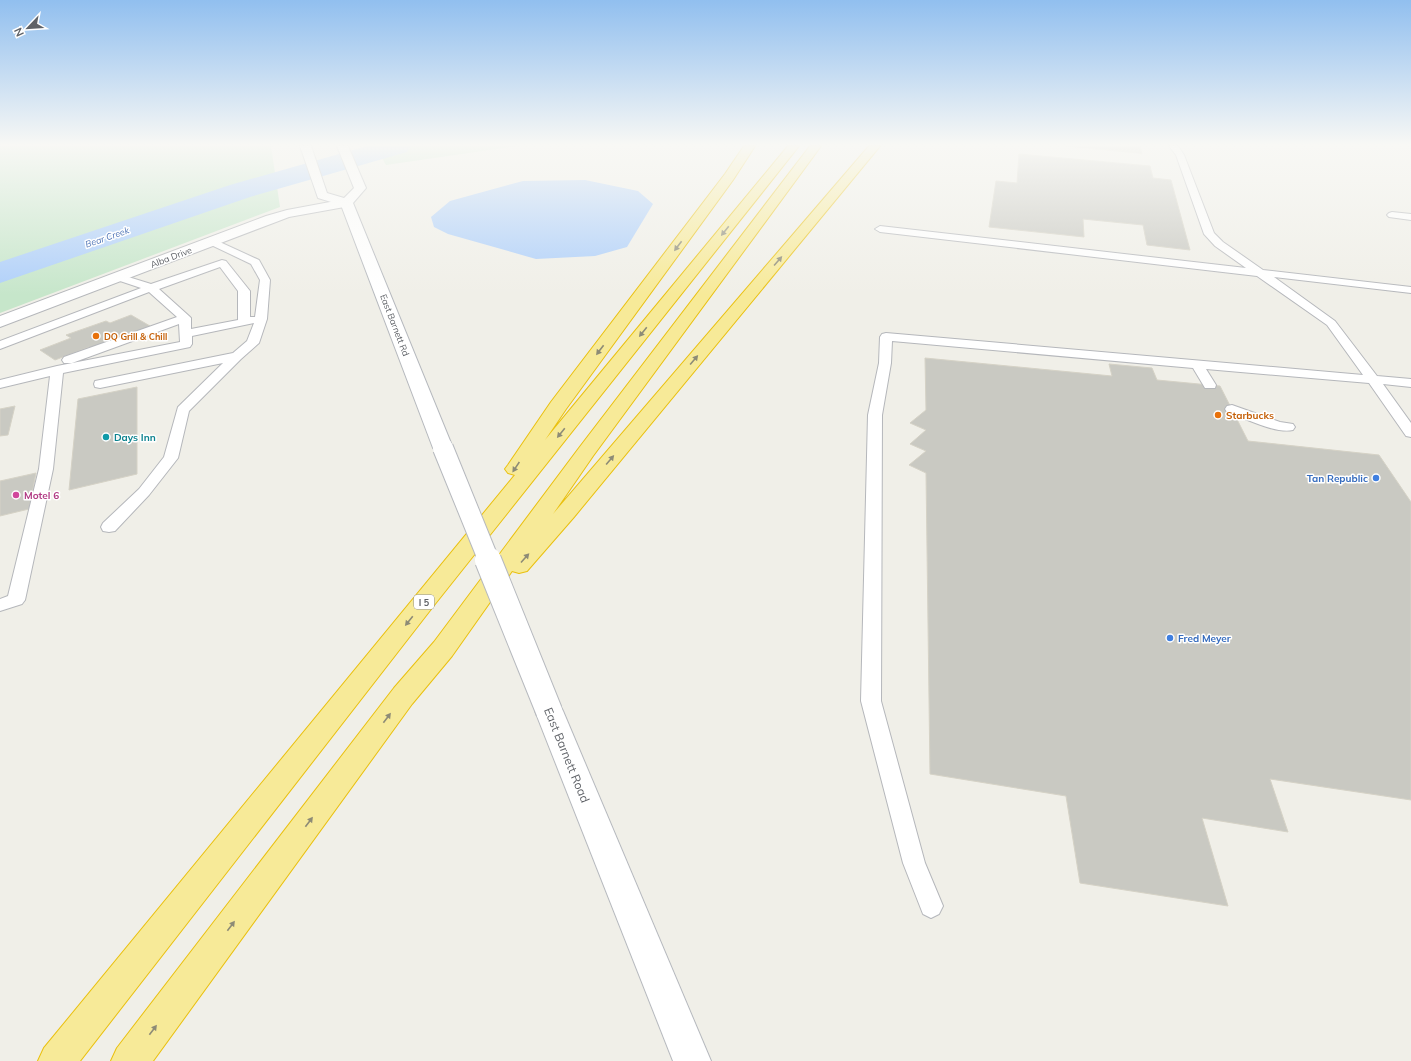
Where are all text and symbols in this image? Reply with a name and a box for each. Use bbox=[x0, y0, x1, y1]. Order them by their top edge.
north arrow bbox=[8, 8, 48, 48]
text: N bbox=[11, 26, 27, 39]
water label: Bear Creek bbox=[84, 224, 131, 250]
one-way arrow bbox=[720, 225, 729, 236]
one-way arrow bbox=[674, 241, 682, 252]
street label: Alba Drive bbox=[149, 244, 193, 270]
one-way arrow bbox=[774, 256, 783, 267]
street label: East Barnett Rd bbox=[378, 292, 412, 358]
one-way arrow bbox=[638, 326, 647, 337]
marker: DQ Grill & Chill bbox=[91, 331, 101, 341]
place label: DQ Grill & Chill bbox=[104, 331, 167, 342]
one-way arrow bbox=[596, 345, 604, 356]
one-way arrow bbox=[689, 355, 698, 366]
place label: Starbucks bbox=[1226, 409, 1274, 422]
marker: Starbucks bbox=[1213, 410, 1223, 420]
one-way arrow bbox=[557, 427, 565, 438]
place label: Days Inn bbox=[114, 431, 156, 444]
marker: Days Inn bbox=[101, 432, 111, 442]
one-way arrow bbox=[606, 455, 615, 465]
one-way arrow bbox=[512, 462, 520, 473]
place label: Tan Republic bbox=[1307, 472, 1368, 485]
marker: Tan Republic bbox=[1371, 473, 1381, 483]
place label: Motel 6 bbox=[24, 489, 59, 502]
marker: Motel 6 bbox=[11, 490, 21, 500]
one-way arrow bbox=[520, 553, 530, 563]
road number: I 5 bbox=[414, 595, 434, 609]
one-way arrow bbox=[404, 616, 413, 627]
place label: Fred Meyer bbox=[1178, 632, 1231, 645]
marker: Fred Meyer bbox=[1165, 633, 1175, 643]
street label: East Barnett Road bbox=[541, 705, 593, 805]
one-way arrow bbox=[383, 712, 391, 723]
one-way arrow bbox=[305, 816, 313, 827]
one-way arrow bbox=[227, 920, 235, 931]
one-way arrow bbox=[149, 1024, 157, 1035]

